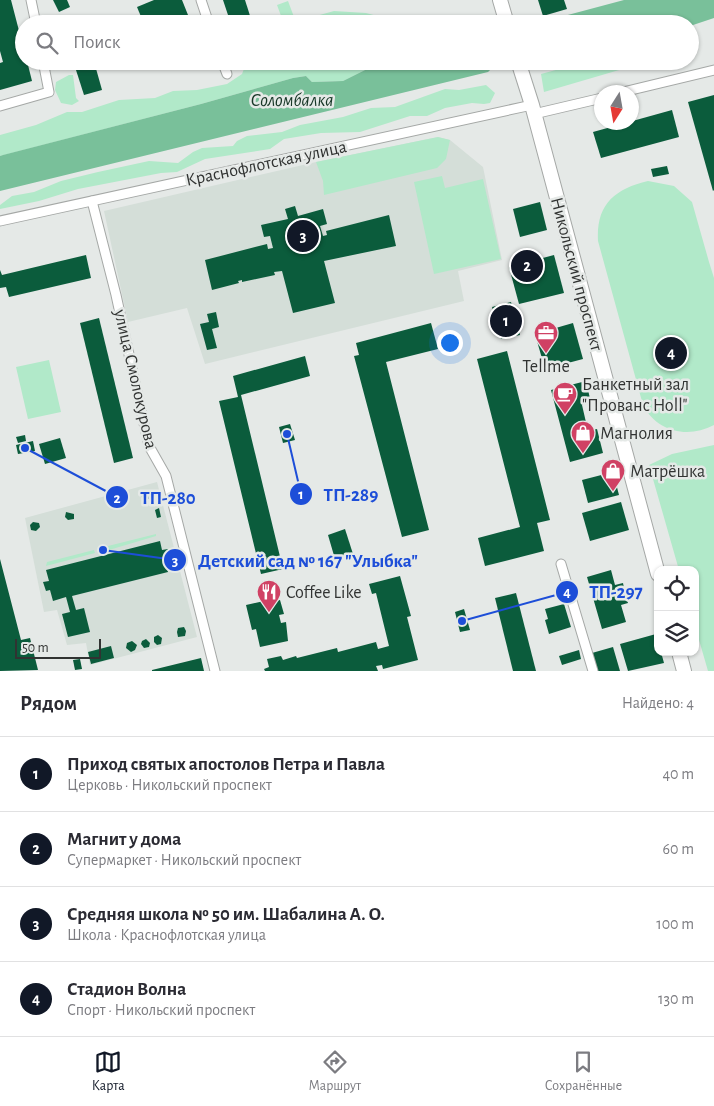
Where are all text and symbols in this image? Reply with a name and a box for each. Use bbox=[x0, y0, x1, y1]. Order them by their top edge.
search box bbox=[15, 15, 699, 70]
icon: search bbox=[33, 29, 61, 57]
text: Поиск bbox=[73, 33, 120, 52]
north arrow bbox=[594, 85, 639, 130]
water label: Соломбалка bbox=[251, 91, 334, 110]
street label: Краснофлотская улица bbox=[184, 138, 348, 190]
street label: Никольский проспект bbox=[547, 195, 605, 354]
pin: 3 bbox=[287, 217, 319, 255]
pin: 2 bbox=[511, 247, 543, 285]
pin: 1 bbox=[490, 302, 522, 340]
street label: улица Смолокурова bbox=[110, 307, 160, 451]
office icon: Tellme bbox=[533, 320, 559, 354]
your location bbox=[437, 330, 463, 356]
pin: 4 bbox=[655, 334, 687, 372]
place label: Tellme bbox=[522, 358, 570, 376]
place label: Банкетный зал "Прованс Holl" bbox=[582, 376, 689, 415]
cafe icon: Банкетный зал "Прованс Holl" bbox=[552, 381, 578, 415]
shop icon: Магнолия bbox=[570, 420, 596, 454]
place label: Магнолия bbox=[600, 425, 673, 443]
shop icon: Матрёшка bbox=[600, 458, 626, 492]
place label: Матрёшка bbox=[630, 463, 705, 481]
callout: ТП-289 bbox=[288, 477, 388, 511]
callout: ТП-280 bbox=[105, 480, 205, 514]
text: ТП-289 bbox=[324, 486, 378, 505]
text: 1 bbox=[298, 487, 304, 502]
text: ТП-280 bbox=[140, 489, 196, 508]
text: 2 bbox=[113, 491, 121, 506]
callout: Детский сад № 167 "Улыбка" bbox=[163, 543, 428, 577]
text: Детский сад № 167 "Улыбка" bbox=[198, 552, 418, 571]
text: 3 bbox=[172, 554, 178, 569]
map controls bbox=[654, 566, 699, 656]
button: locate bbox=[654, 566, 699, 611]
callout: ТП-297 bbox=[554, 575, 653, 609]
restaurant icon: Coffee Like bbox=[256, 579, 282, 613]
text: ТП-297 bbox=[589, 583, 643, 602]
place label: Coffee Like bbox=[286, 584, 362, 602]
text: 4 bbox=[563, 585, 571, 600]
button: layers bbox=[654, 611, 699, 656]
scale bar bbox=[15, 636, 101, 659]
text: 50 m bbox=[22, 641, 49, 655]
text: Рядом bbox=[20, 693, 77, 714]
text: Найдено: 4 bbox=[622, 695, 694, 711]
text: Приход святых апостолов Петра и Павла bbox=[67, 755, 385, 774]
text: 1 bbox=[33, 766, 39, 782]
text: 40 m bbox=[662, 766, 694, 782]
text: Церковь · Никольский проспект bbox=[67, 777, 272, 793]
text: Магнит у дома bbox=[67, 830, 181, 849]
text: 2 bbox=[32, 841, 40, 857]
text: 60 m bbox=[663, 841, 694, 857]
text: Супермаркет · Никольский проспект bbox=[67, 852, 301, 868]
text: Средняя школа № 50 им. Шабалина А. О. bbox=[67, 905, 385, 924]
text: 3 bbox=[33, 916, 39, 932]
text: 100 m bbox=[656, 916, 694, 932]
text: Школа · Краснофлотская улица bbox=[67, 927, 266, 943]
text: Стадион Волна bbox=[67, 980, 186, 999]
text: 4 bbox=[32, 991, 40, 1007]
text: 130 m bbox=[658, 991, 694, 1007]
text: Спорт · Никольский проспект bbox=[67, 1002, 255, 1018]
tab: Карта bbox=[92, 1048, 125, 1095]
tab: Маршрут bbox=[308, 1048, 361, 1095]
tab: Сохранённые bbox=[545, 1048, 622, 1095]

